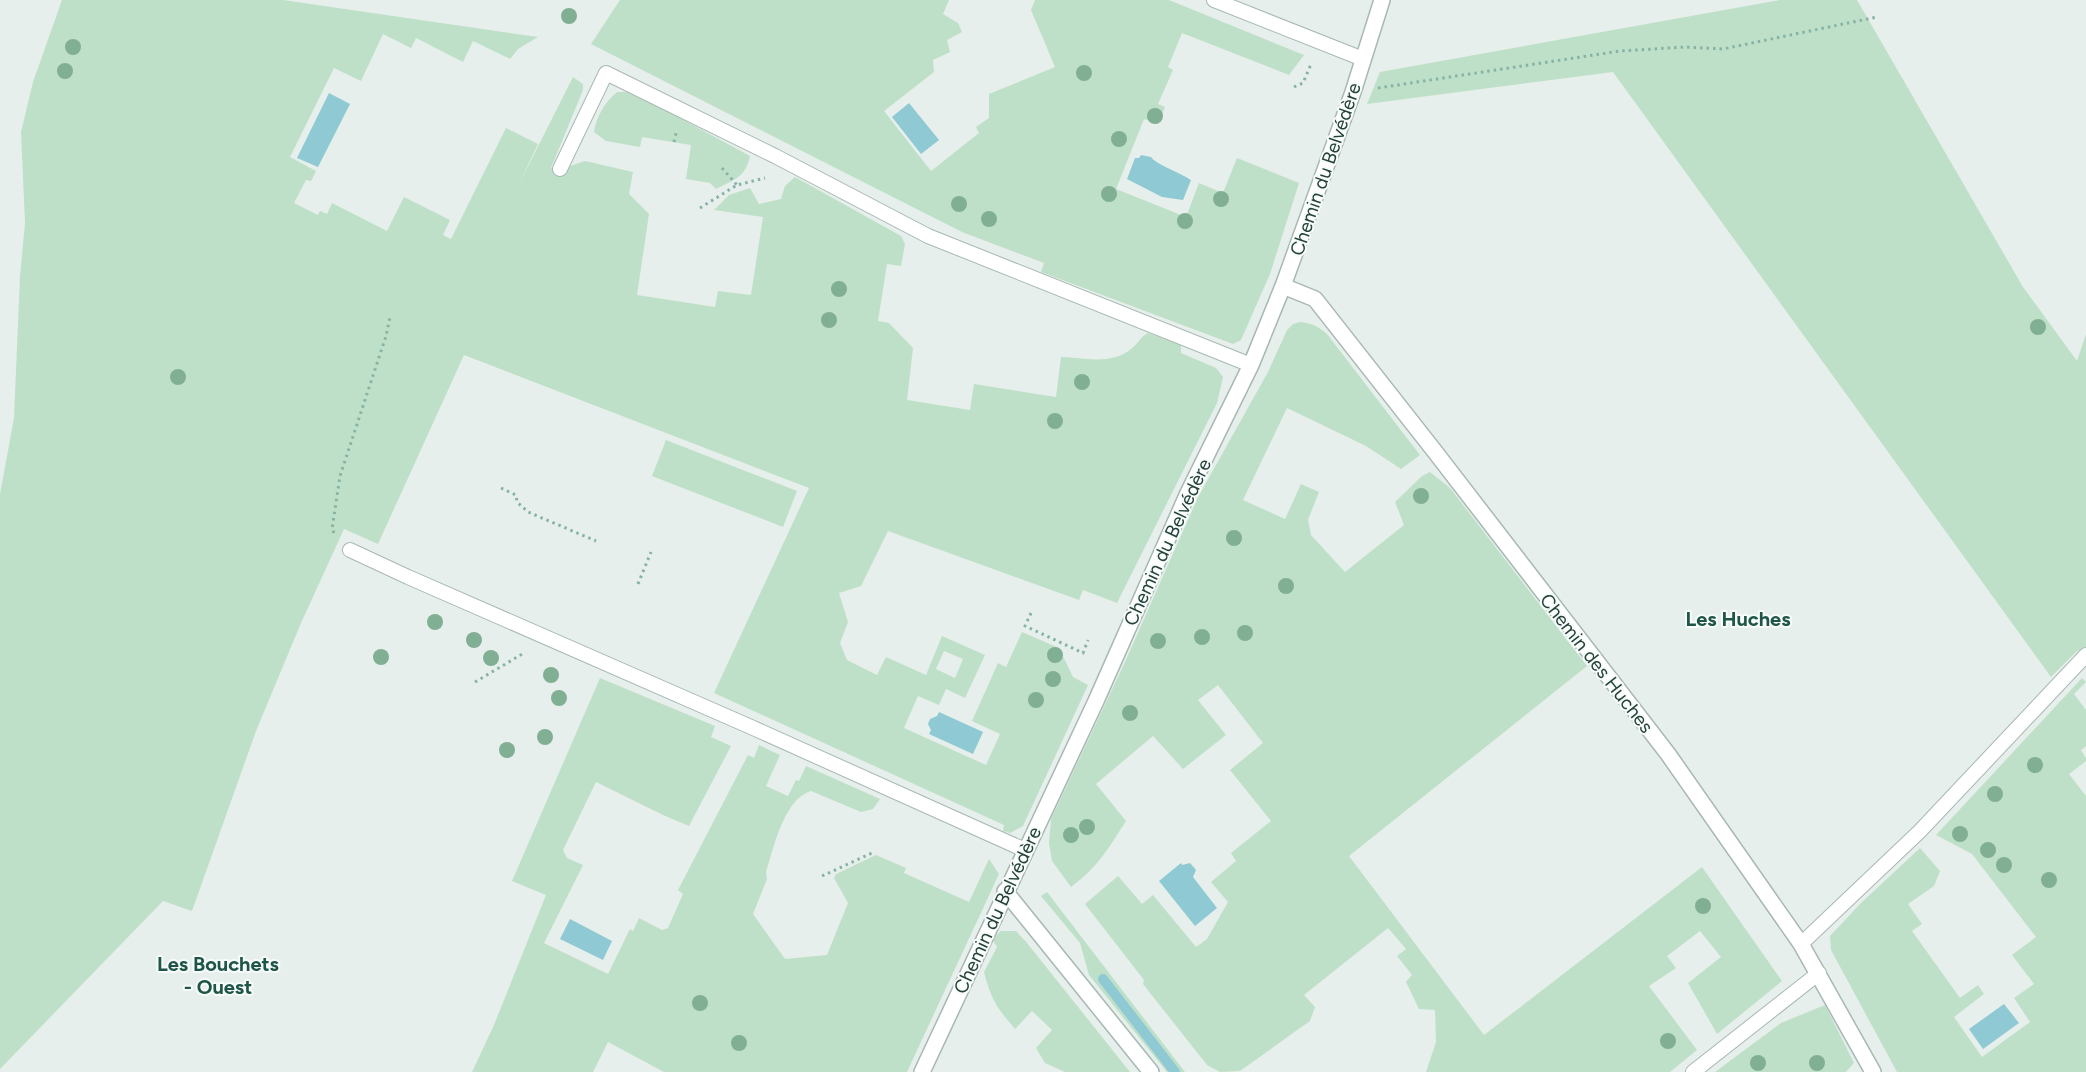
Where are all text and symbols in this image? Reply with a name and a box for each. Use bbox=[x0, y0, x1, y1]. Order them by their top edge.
street label: Chemin du Belvédère bbox=[1285, 80, 1366, 259]
street label: Chemin du Belvédère bbox=[1119, 455, 1216, 629]
street label: Chemin des Huches bbox=[1535, 589, 1658, 738]
district label: Les Huches bbox=[1686, 607, 1790, 631]
street label: Chemin du Belvédère bbox=[949, 823, 1046, 997]
district label: Les Bouchets - Ouest bbox=[157, 952, 279, 999]

